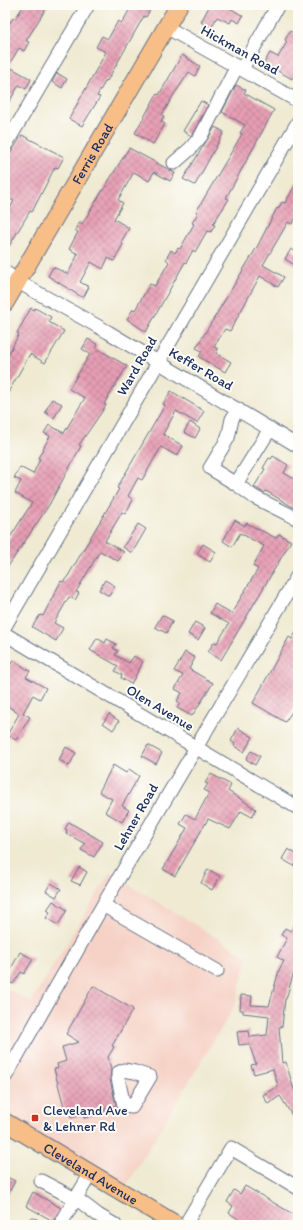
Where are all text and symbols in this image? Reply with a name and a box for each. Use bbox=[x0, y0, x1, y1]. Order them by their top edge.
street label: Hickman Road bbox=[198, 21, 283, 79]
street label: Ferris Road bbox=[68, 120, 117, 187]
street label: Ward Road bbox=[113, 333, 161, 399]
street label: Keffer Road bbox=[166, 344, 237, 395]
street label: Olen Avenue bbox=[123, 681, 197, 735]
street label: Lehner Road bbox=[110, 780, 162, 854]
place label: Cleveland Ave & Lehner Rd bbox=[43, 1102, 128, 1135]
marker: Cleveland Ave & Lehner Rd bbox=[30, 1113, 40, 1123]
street label: Cleveland Avenue bbox=[40, 1139, 141, 1208]

